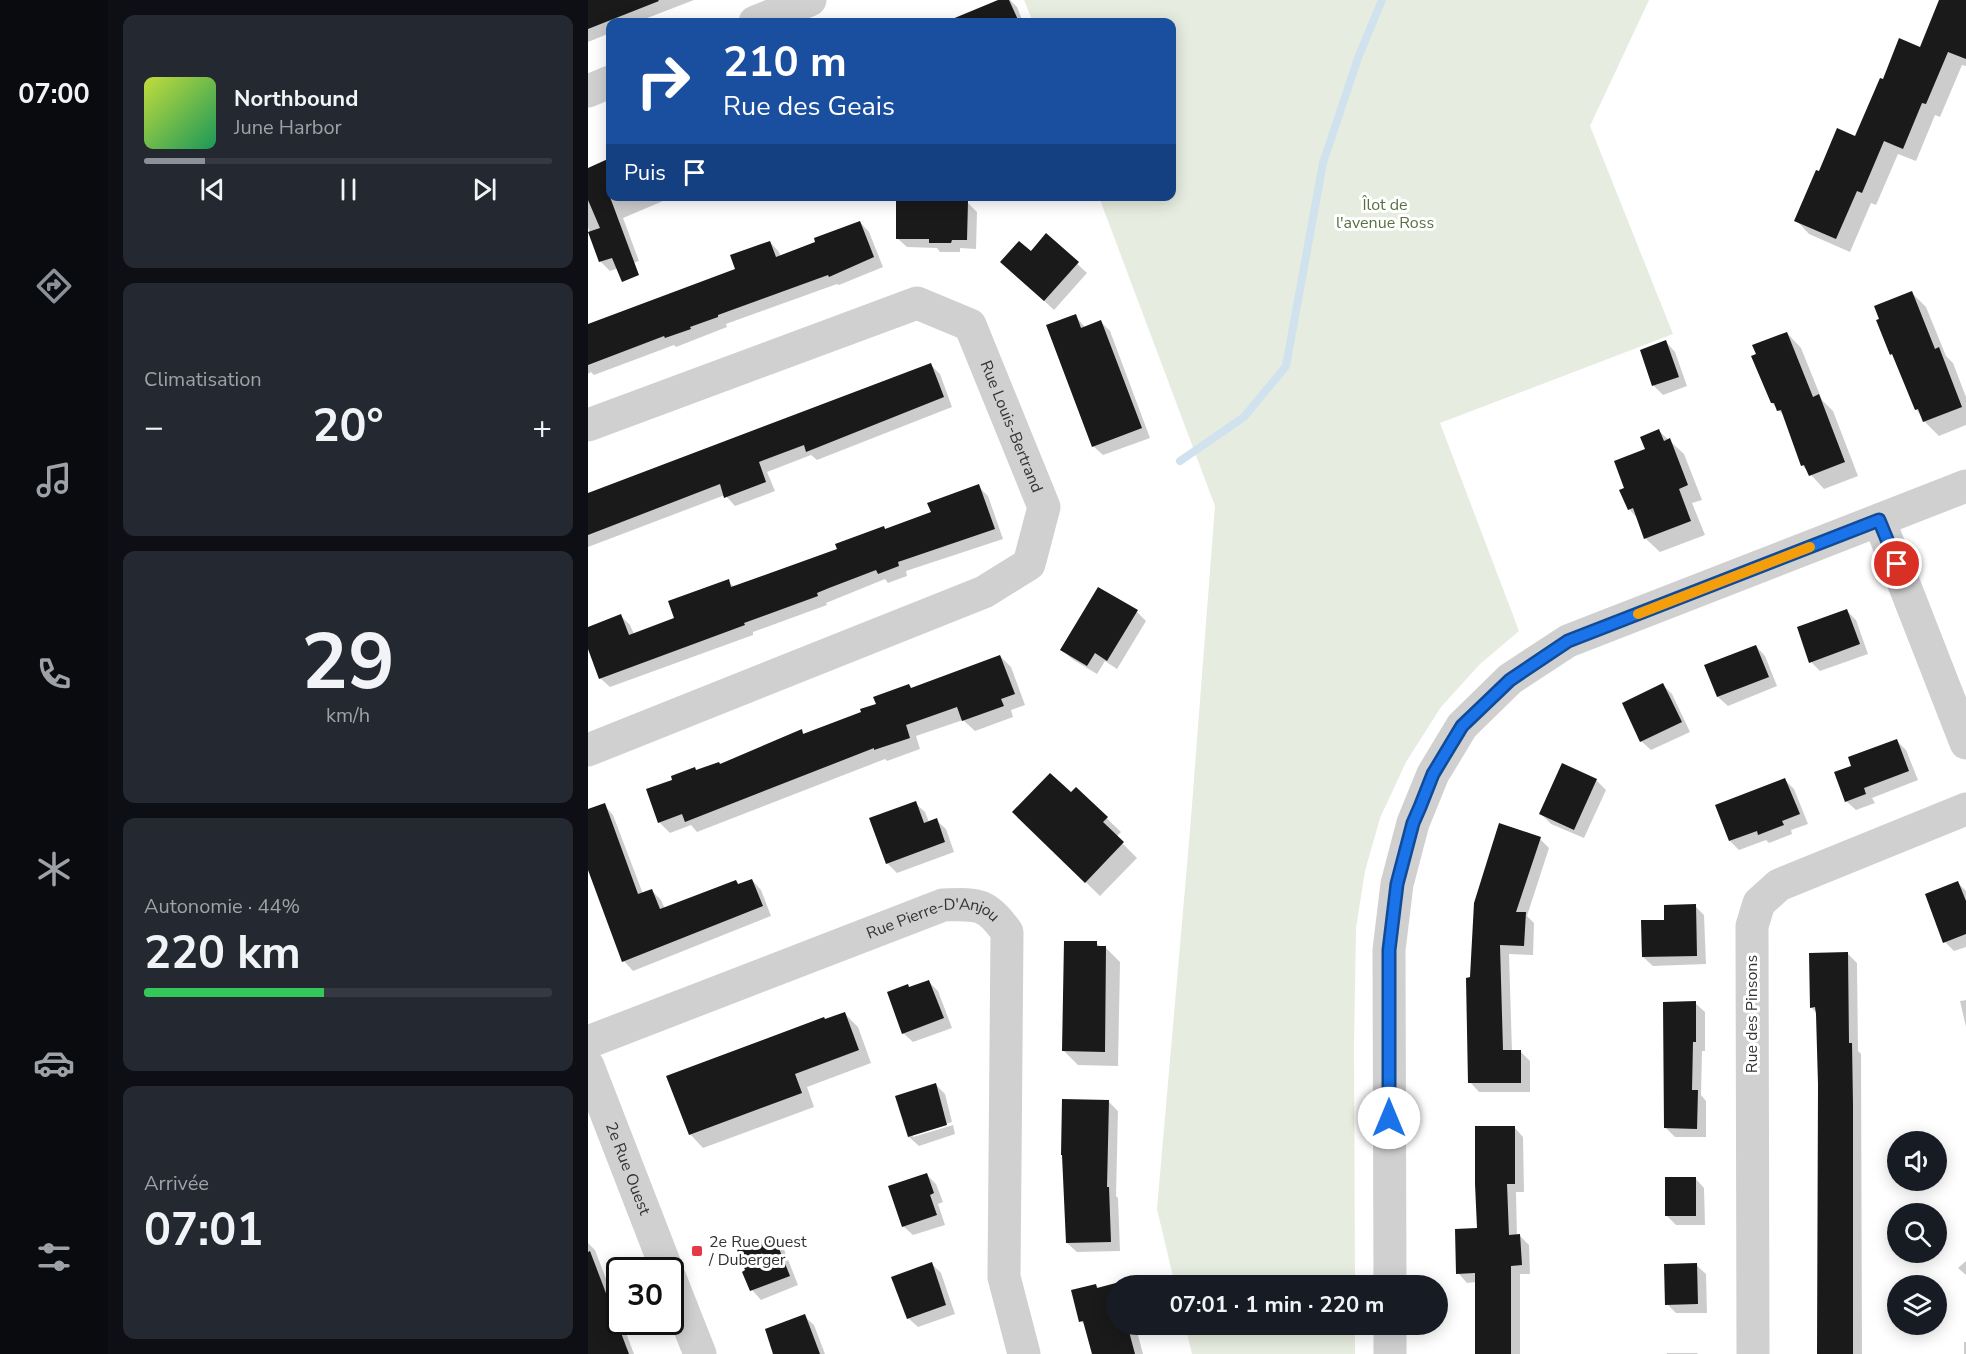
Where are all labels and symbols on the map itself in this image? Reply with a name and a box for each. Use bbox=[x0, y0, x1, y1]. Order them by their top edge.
park label: Îlot de l'avenue Ross bbox=[1336, 194, 1434, 234]
street label: Rue Louis-Bertrand bbox=[975, 357, 1048, 496]
pin bbox=[1871, 538, 1922, 589]
street label: Rue Pierre-D'Anjou bbox=[863, 893, 1005, 945]
street label: Rue des Pinsons bbox=[1741, 955, 1763, 1073]
position arrow bbox=[1357, 1086, 1421, 1150]
street label: 2e Rue Ouest bbox=[600, 1119, 656, 1218]
place label: 2e Rue Ouest / Duberger bbox=[708, 1231, 807, 1271]
marker: 2e Rue Ouest / Duberger bbox=[690, 1244, 704, 1258]
speed limit sign: 30 bbox=[606, 1257, 684, 1335]

